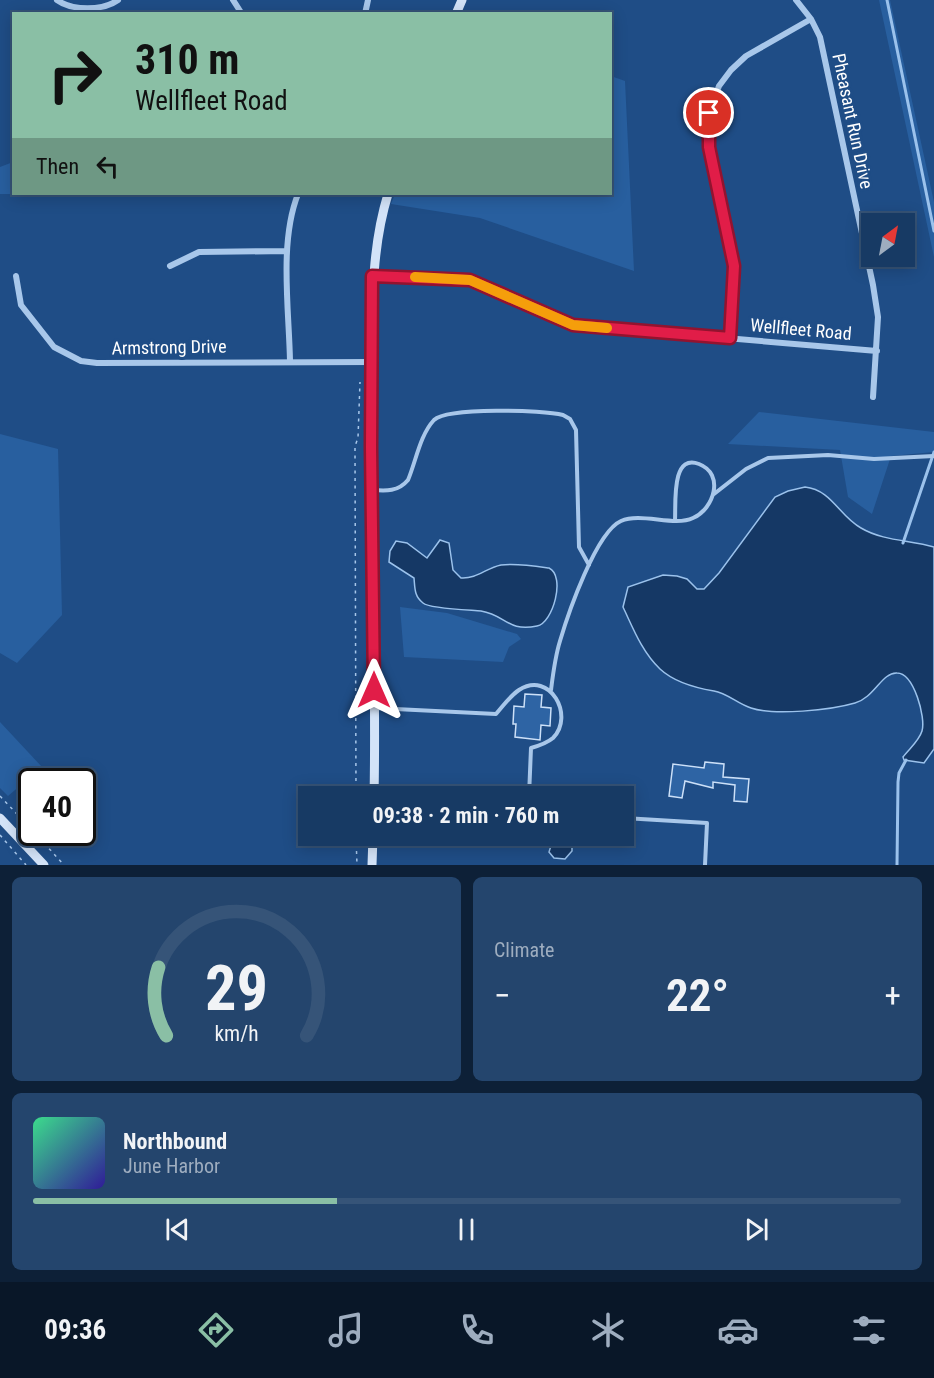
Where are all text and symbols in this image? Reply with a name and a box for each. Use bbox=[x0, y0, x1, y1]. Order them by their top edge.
text: 310 m bbox=[135, 35, 240, 84]
icon: right bbox=[36, 36, 114, 114]
street label: Pheasant Run Drive bbox=[828, 51, 878, 191]
text: Wellfleet Road bbox=[135, 85, 288, 117]
pin bbox=[683, 87, 734, 138]
icon: arrive bbox=[692, 96, 725, 129]
icon: left bbox=[91, 150, 124, 183]
text: Then bbox=[36, 154, 79, 179]
north arrow bbox=[861, 213, 915, 267]
map controls bbox=[861, 213, 915, 267]
street label: Wellfleet Road bbox=[749, 314, 853, 344]
street label: Armstrong Drive bbox=[111, 335, 227, 359]
position arrow bbox=[342, 658, 406, 722]
speed limit sign: 40 bbox=[18, 768, 96, 846]
text: 09:38 · 2 min · 760 m bbox=[373, 803, 559, 828]
text: Climate bbox=[494, 938, 554, 962]
text: 29 bbox=[205, 952, 268, 1025]
text: 22° bbox=[666, 969, 729, 1022]
text: − bbox=[494, 976, 511, 1015]
text: + bbox=[885, 976, 901, 1015]
text: km/h bbox=[214, 1021, 259, 1046]
text: Northbound bbox=[123, 1129, 227, 1154]
text: June Harbor bbox=[123, 1154, 220, 1178]
icon: previous bbox=[161, 1213, 194, 1246]
icon: pause bbox=[450, 1213, 483, 1246]
icon: next bbox=[740, 1213, 773, 1246]
icon: directions bbox=[195, 1309, 237, 1351]
icon: music bbox=[325, 1309, 367, 1351]
icon: phone bbox=[456, 1309, 498, 1351]
icon: climate bbox=[587, 1309, 629, 1351]
icon: car bbox=[717, 1309, 759, 1351]
icon: filters bbox=[848, 1309, 890, 1351]
text: 09:36 bbox=[44, 1314, 106, 1346]

